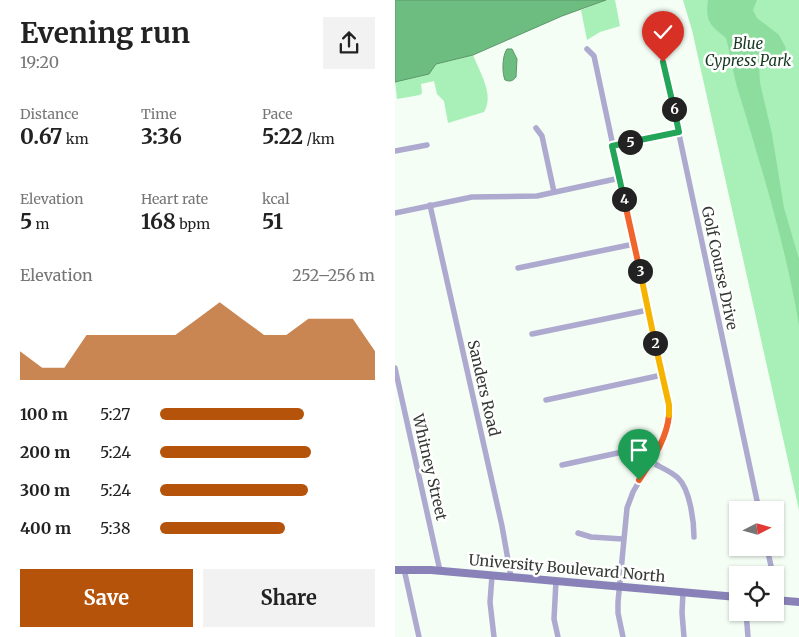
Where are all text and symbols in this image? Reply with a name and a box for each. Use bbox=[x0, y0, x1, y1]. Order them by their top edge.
pin bbox=[642, 11, 684, 62]
text: Evening run bbox=[20, 15, 190, 51]
button: share bbox=[323, 17, 375, 69]
icon: check bbox=[649, 18, 677, 46]
park label: Blue Cypress Park bbox=[705, 34, 792, 70]
text: 19:20 bbox=[20, 52, 59, 72]
pin: 6 bbox=[661, 96, 687, 122]
text: 6 bbox=[670, 100, 679, 118]
text: Distance bbox=[20, 105, 79, 123]
text: Time bbox=[141, 105, 177, 123]
text: Pace bbox=[262, 105, 293, 123]
text: 0.67 bbox=[20, 123, 62, 150]
text: 3:36 bbox=[141, 123, 182, 150]
text: 5:22 bbox=[262, 123, 303, 150]
text: km bbox=[62, 130, 89, 148]
text: /km bbox=[303, 130, 335, 148]
pin: 5 bbox=[617, 130, 643, 154]
text: 5 bbox=[626, 133, 635, 151]
pin: 4 bbox=[611, 186, 637, 212]
text: Elevation bbox=[20, 190, 84, 208]
text: Heart rate bbox=[141, 190, 208, 208]
text: kcal bbox=[262, 190, 290, 208]
text: 4 bbox=[620, 190, 629, 208]
street label: Golf Course Drive bbox=[698, 205, 742, 332]
text: 5 bbox=[20, 208, 32, 235]
text: 168 bbox=[141, 208, 176, 235]
text: 51 bbox=[262, 208, 283, 235]
text: m bbox=[32, 215, 50, 233]
text: bpm bbox=[176, 215, 210, 233]
pin: 3 bbox=[627, 258, 653, 284]
text: 3 bbox=[636, 262, 645, 280]
text: Elevation bbox=[20, 265, 93, 285]
text: 252–256 m bbox=[292, 265, 375, 285]
pin: 2 bbox=[643, 330, 667, 356]
text: 2 bbox=[651, 334, 660, 352]
street label: Sanders Road bbox=[464, 338, 504, 438]
text: 100 m bbox=[20, 404, 68, 424]
text: 5:27 bbox=[100, 404, 130, 424]
street label: Whitney Street bbox=[408, 411, 452, 522]
pin bbox=[618, 429, 660, 480]
icon: arrive bbox=[625, 436, 653, 464]
text: 200 m bbox=[20, 442, 70, 462]
text: 5:24 bbox=[100, 442, 131, 462]
text: 300 m bbox=[20, 480, 70, 500]
text: 5:24 bbox=[100, 480, 131, 500]
north arrow bbox=[729, 501, 784, 556]
map controls bbox=[729, 501, 784, 621]
text: 400 m bbox=[20, 518, 71, 538]
text: 5:38 bbox=[100, 518, 130, 538]
street label: University Boulevard North bbox=[468, 550, 666, 586]
button: locate bbox=[729, 566, 784, 621]
button: Save bbox=[20, 569, 193, 627]
button: Share bbox=[203, 569, 375, 627]

